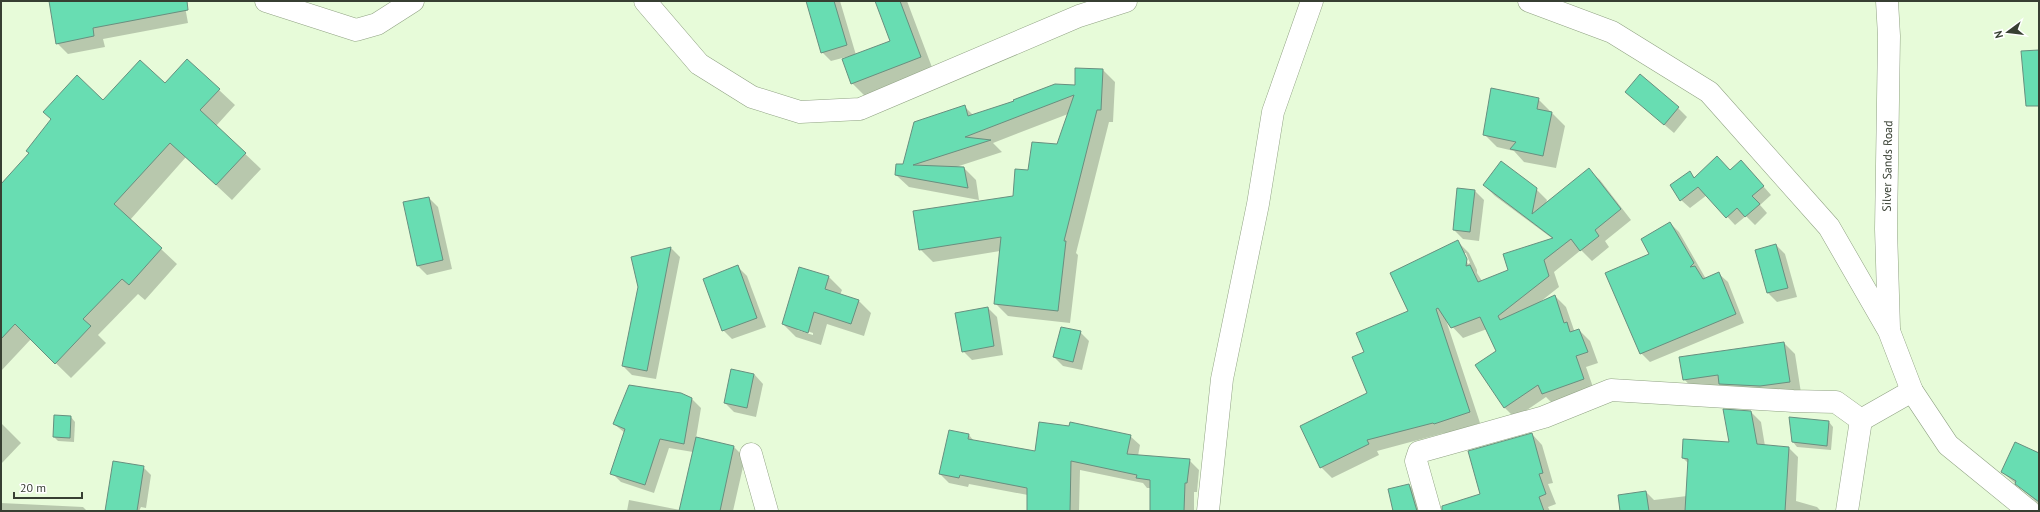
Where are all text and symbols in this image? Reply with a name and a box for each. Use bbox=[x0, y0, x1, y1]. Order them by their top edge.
north arrow bbox=[1988, 12, 2028, 52]
text: N bbox=[1991, 29, 2006, 40]
street label: Silver Sands Road bbox=[1879, 120, 1895, 212]
scale bar bbox=[14, 474, 82, 500]
text: 20 m bbox=[20, 480, 46, 495]

